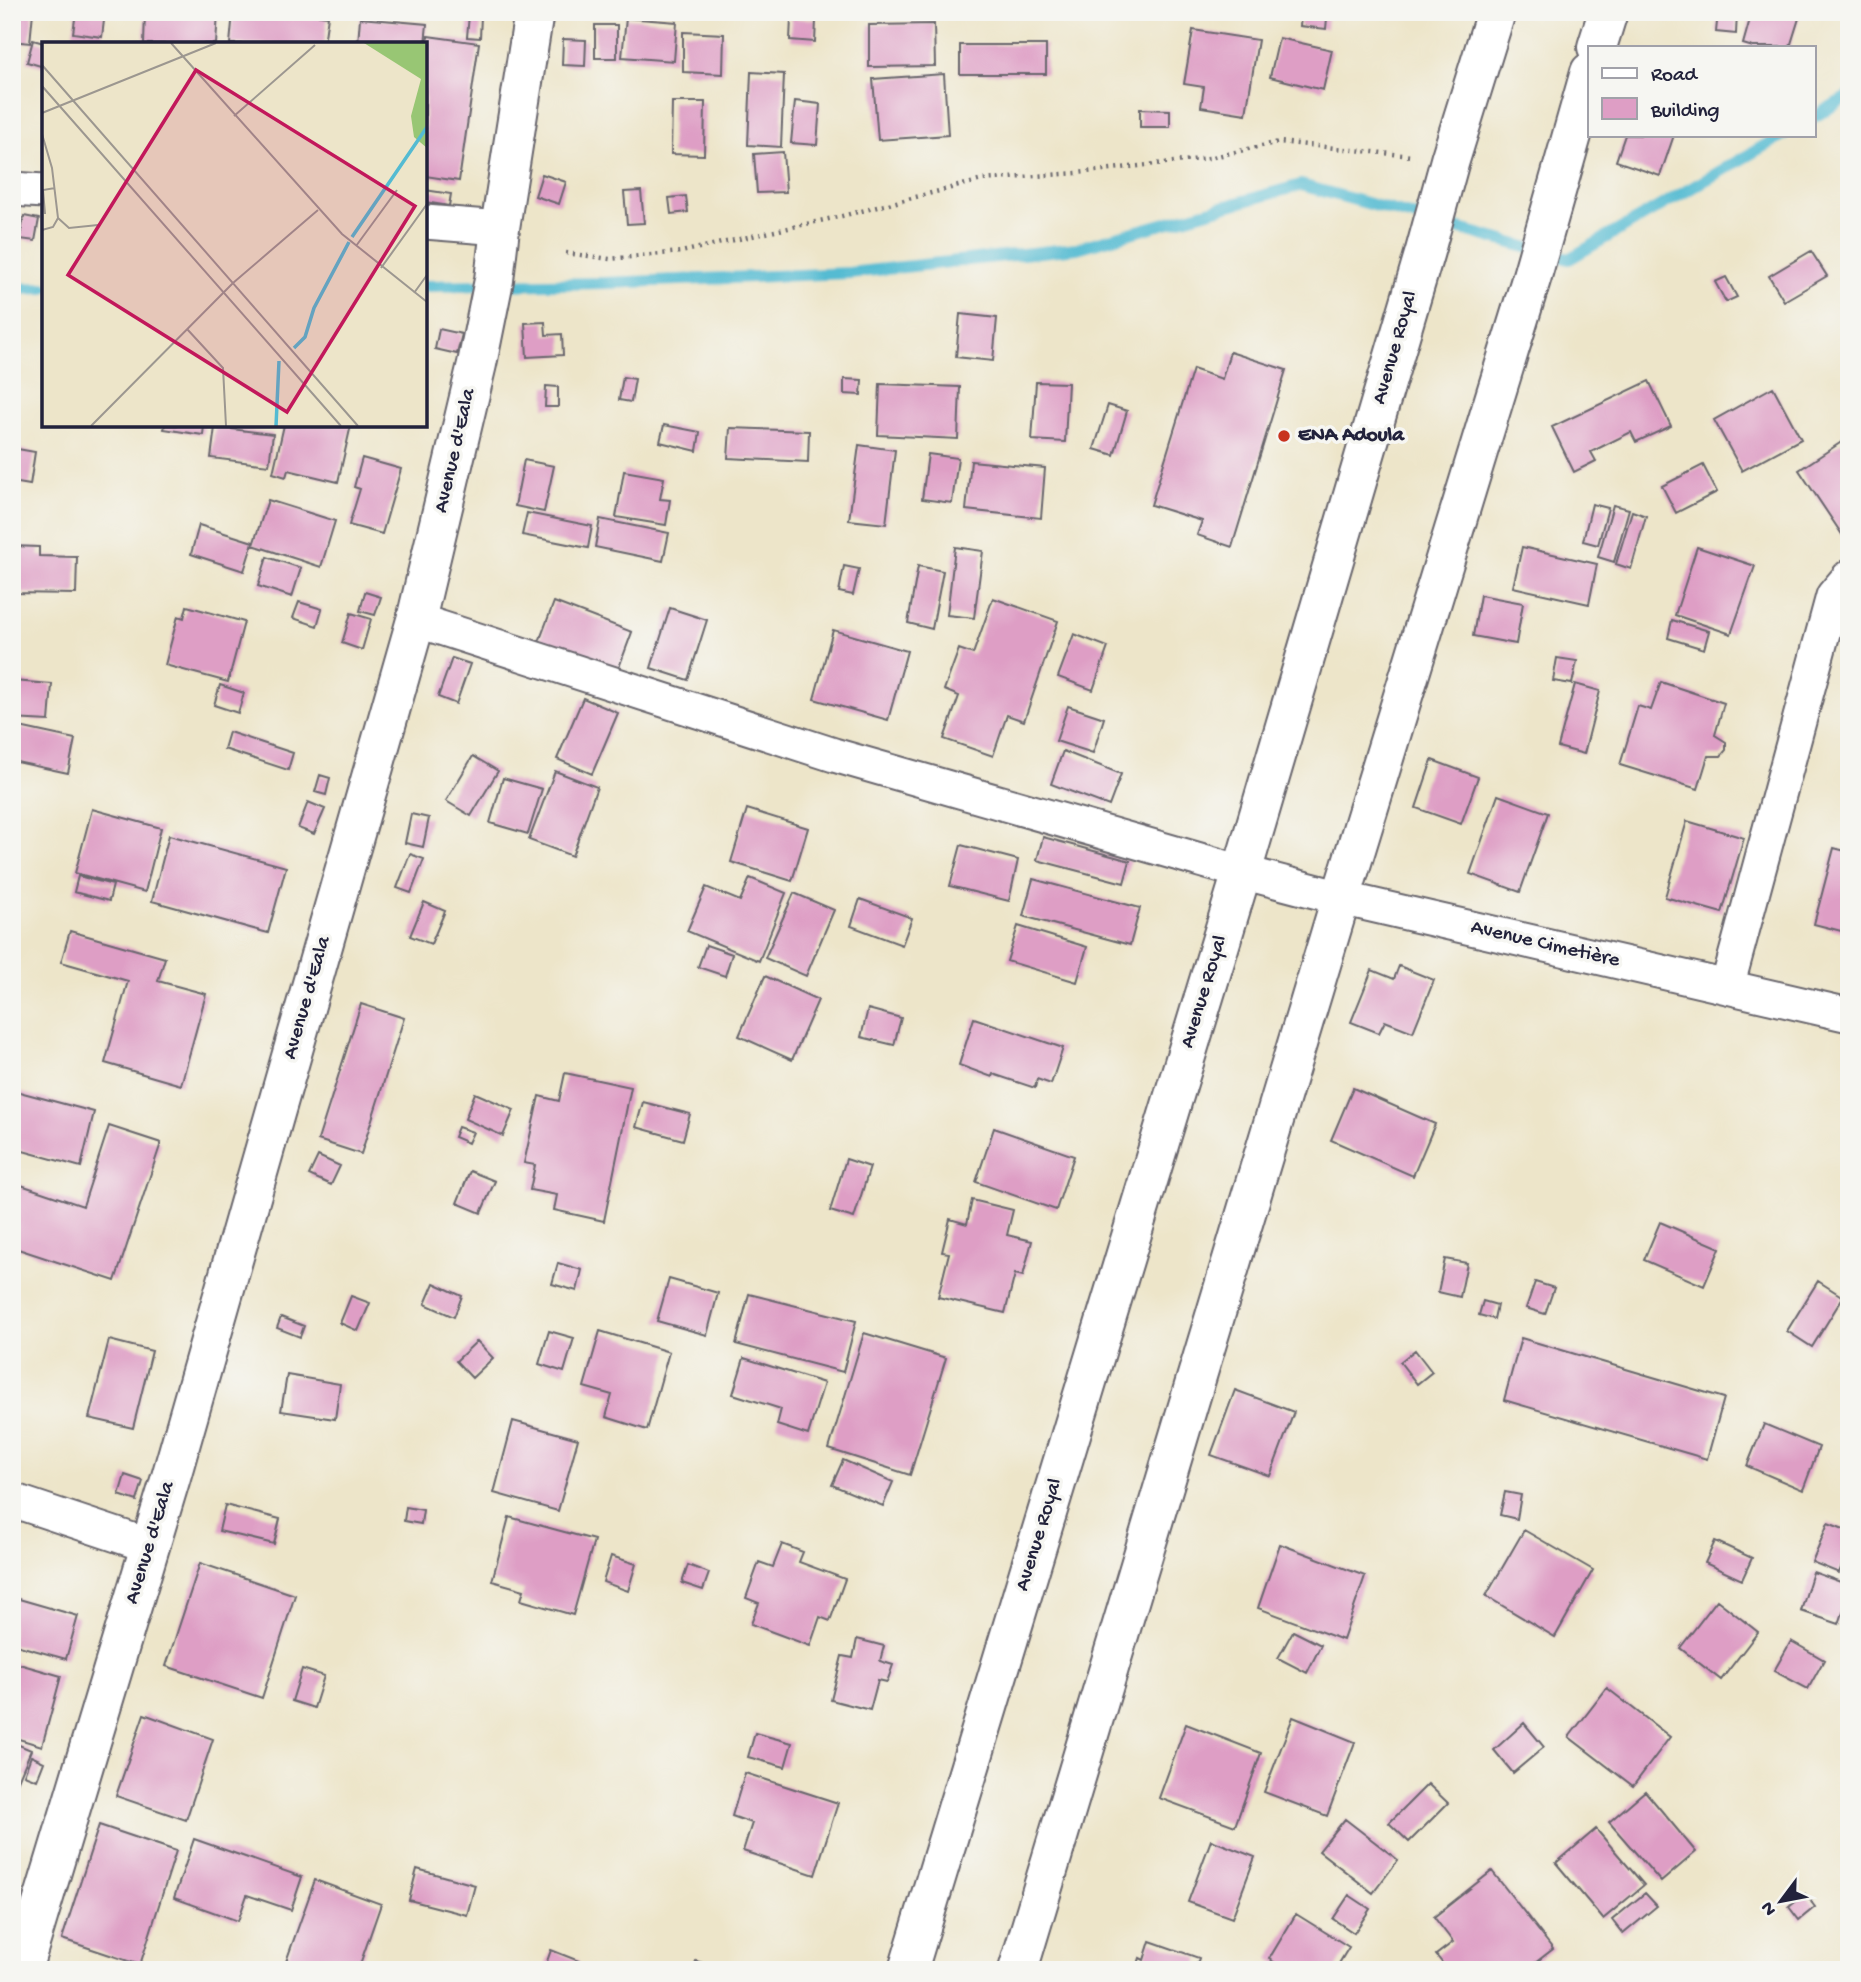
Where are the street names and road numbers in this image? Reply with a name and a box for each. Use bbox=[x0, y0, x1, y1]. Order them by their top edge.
street label: Avenue Royal bbox=[1368, 288, 1424, 408]
street label: Avenue d'Eala bbox=[430, 385, 483, 516]
street label: Avenue Cimetière bbox=[1468, 916, 1623, 975]
street label: Avenue d'Eala bbox=[279, 932, 338, 1062]
street label: Avenue Royal bbox=[1176, 933, 1234, 1051]
street label: Avenue Royal bbox=[1011, 1476, 1069, 1594]
street label: Avenue d'Eala bbox=[121, 1477, 182, 1607]

